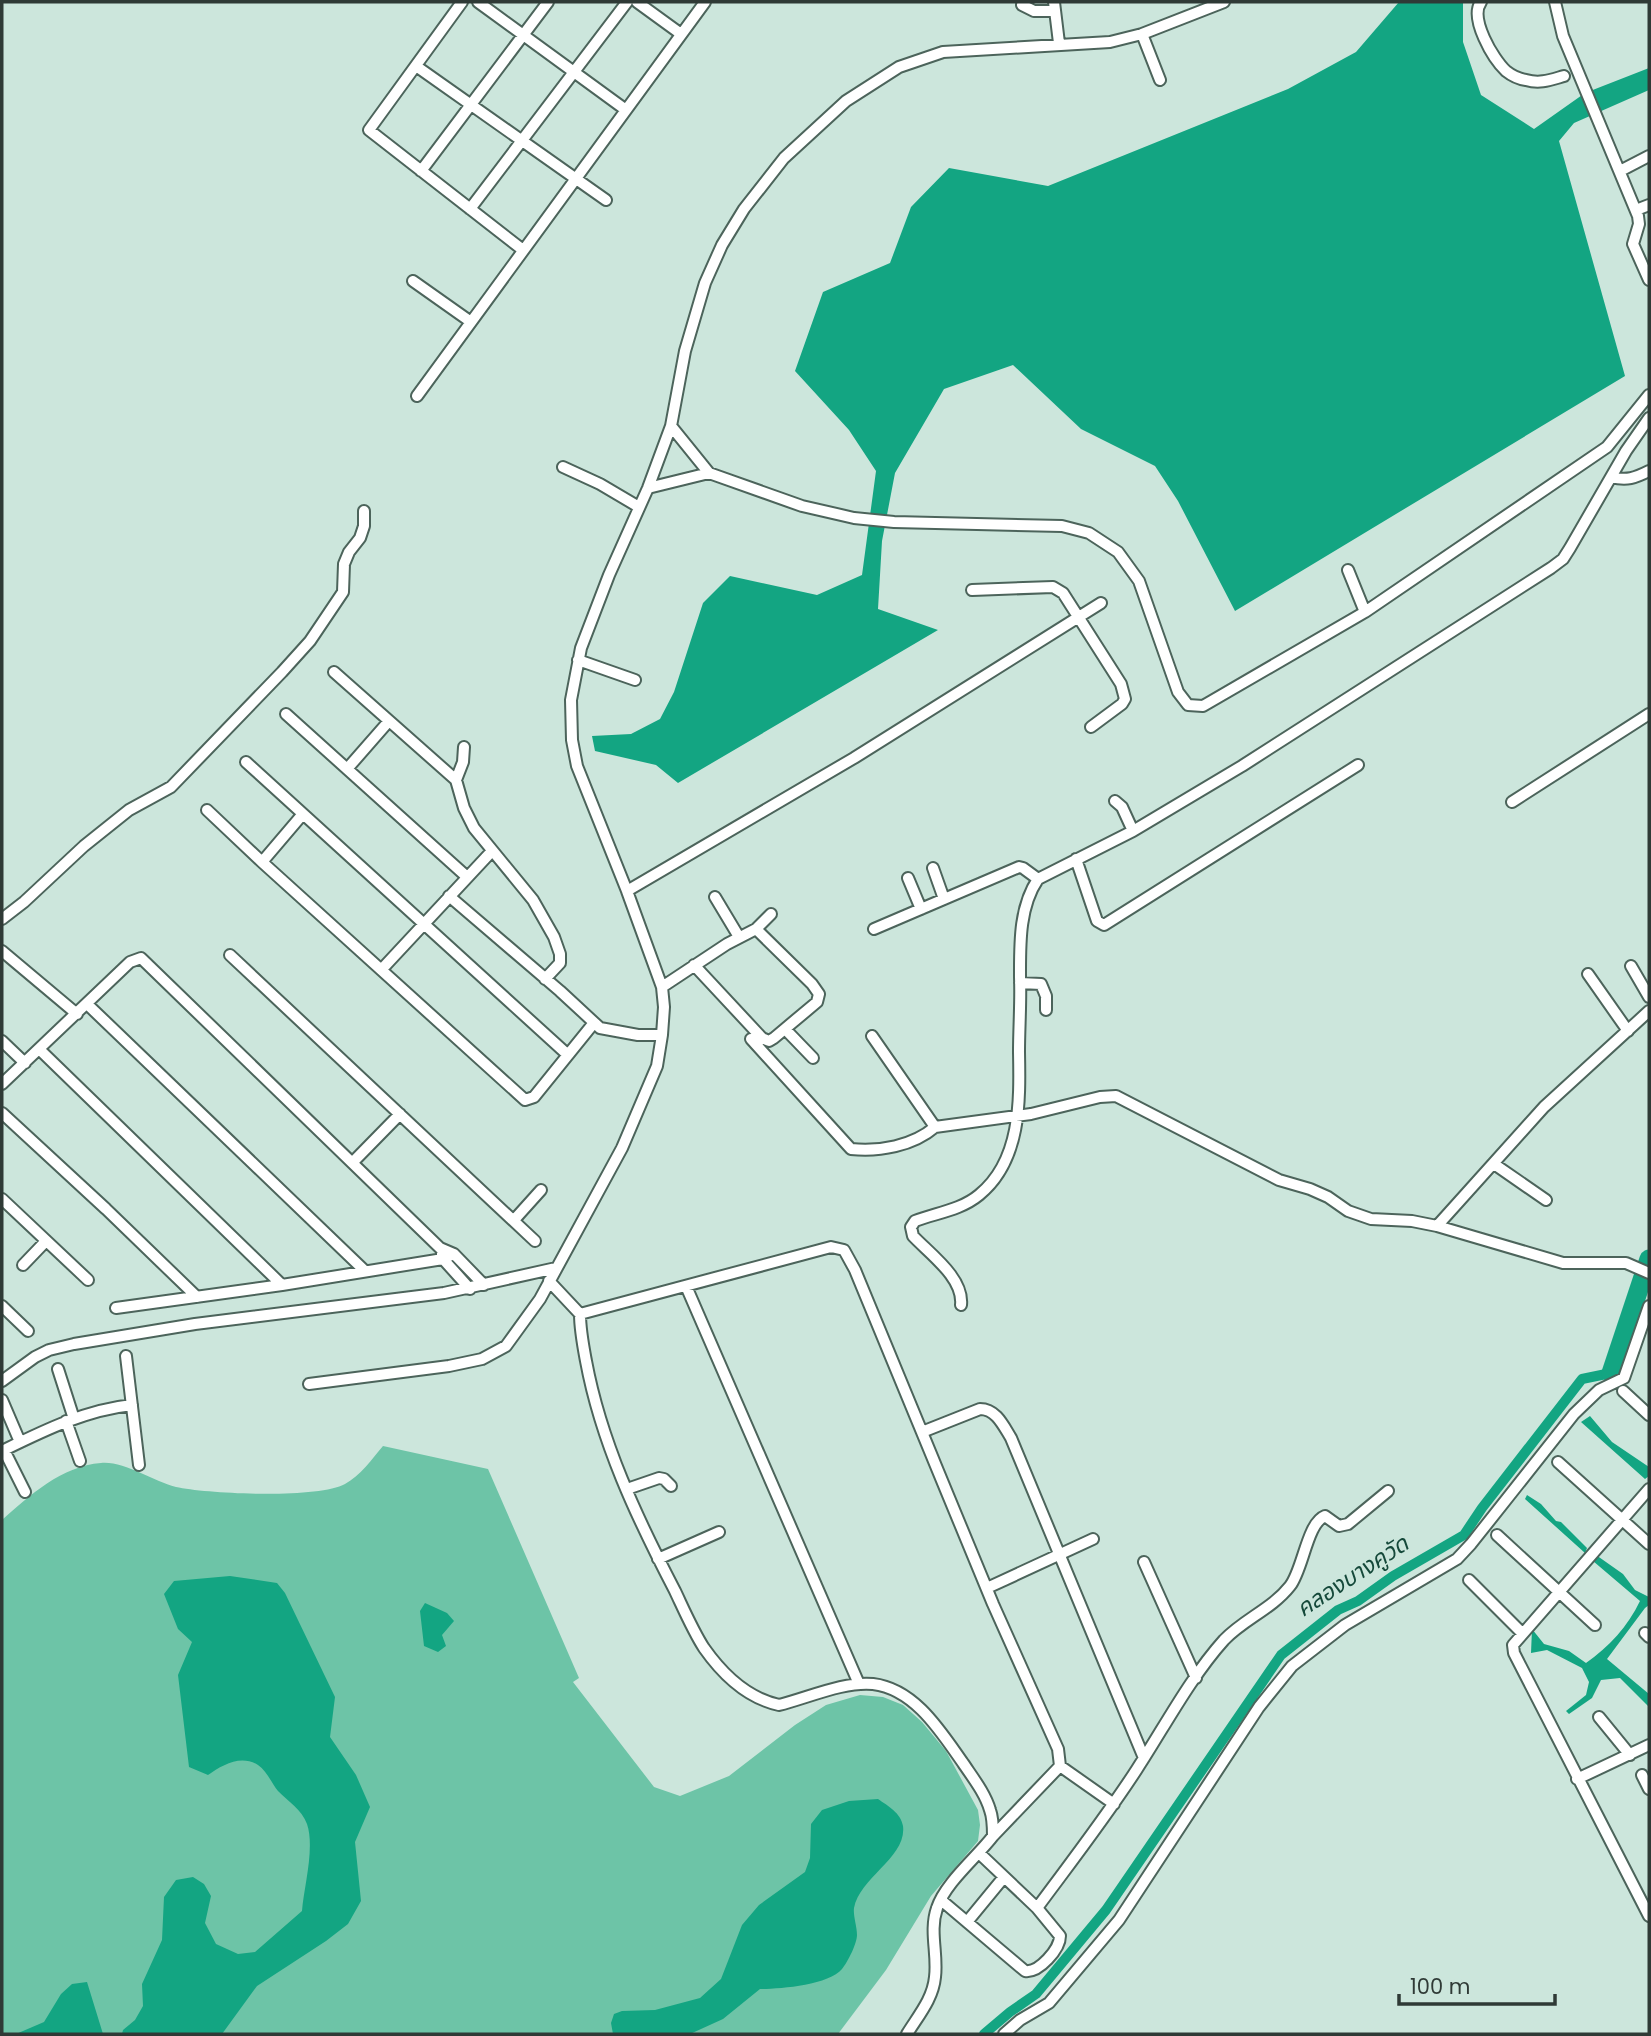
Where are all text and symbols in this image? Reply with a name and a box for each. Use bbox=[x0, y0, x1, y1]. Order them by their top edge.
water label: คลองบางคูวัด bbox=[1290, 1527, 1415, 1624]
scale bar bbox=[1399, 1962, 1555, 2006]
text: 100 m bbox=[1410, 1972, 1470, 2001]

